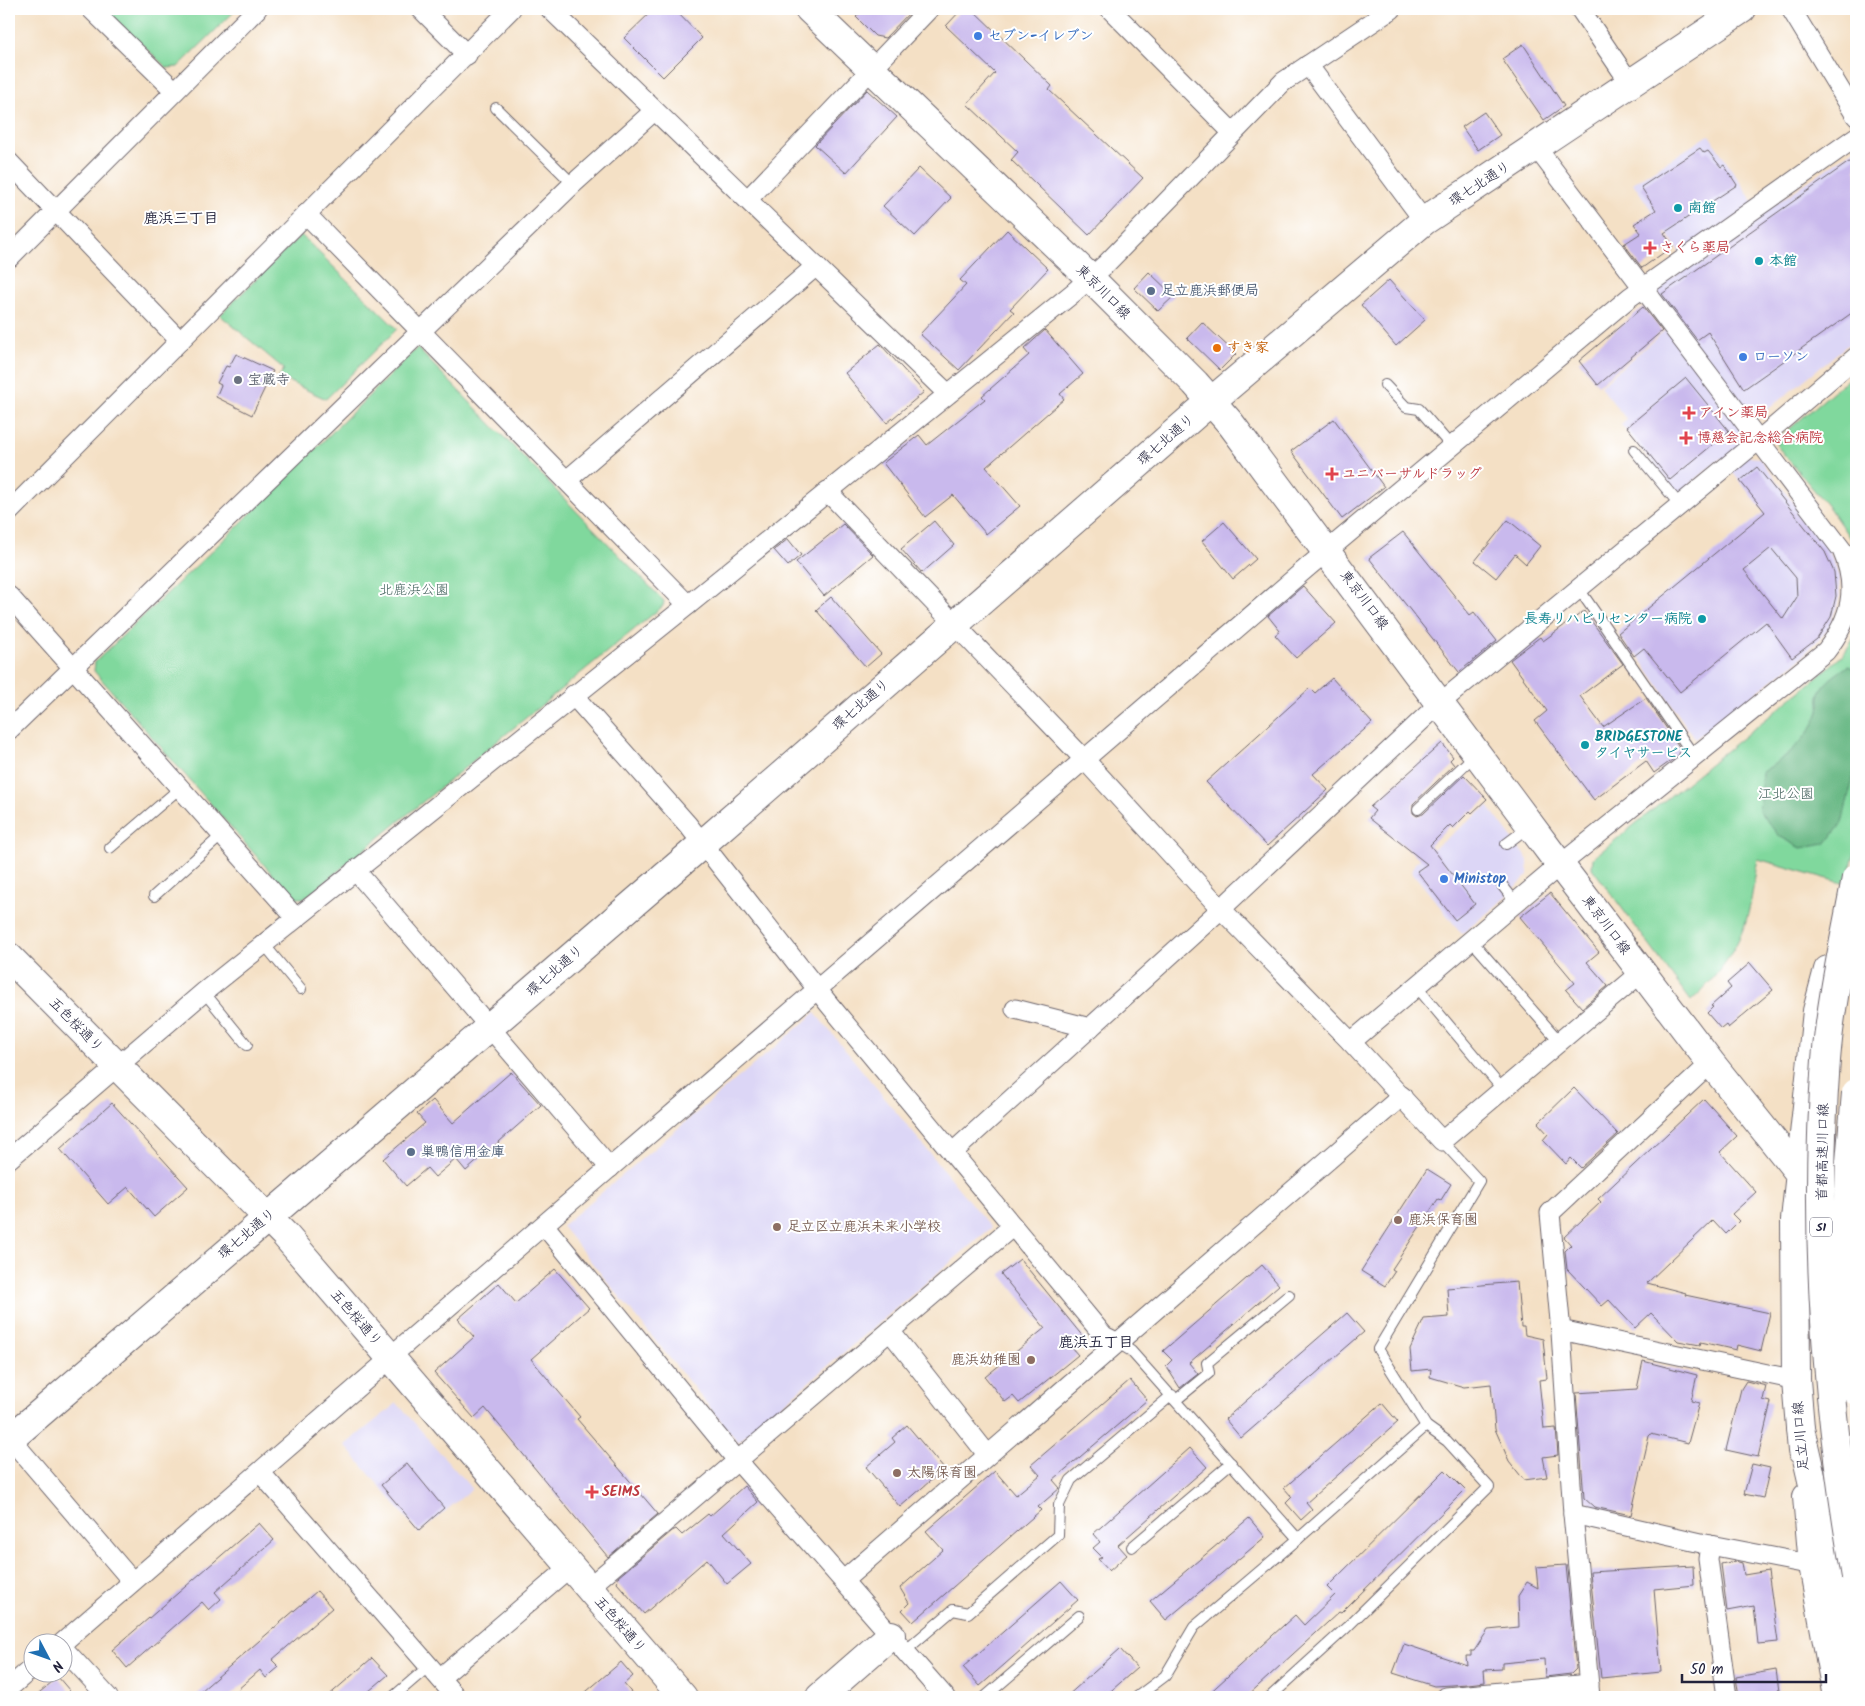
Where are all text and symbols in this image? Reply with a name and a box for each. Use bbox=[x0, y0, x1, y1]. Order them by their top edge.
place label: セブン-イレブン bbox=[988, 25, 1093, 47]
marker: セブン-イレブン bbox=[972, 30, 984, 42]
street label: 環七北通り bbox=[1445, 156, 1515, 212]
place label: 南館 bbox=[1688, 197, 1716, 219]
marker: 南館 bbox=[1672, 202, 1684, 214]
district label: 鹿浜三丁目 bbox=[143, 207, 219, 231]
place label: さくら薬局 bbox=[1660, 237, 1730, 259]
marker: さくら薬局 bbox=[1644, 242, 1656, 254]
place label: 本館 bbox=[1769, 250, 1797, 272]
marker: 本館 bbox=[1753, 255, 1765, 267]
street label: 東京川口線 bbox=[1070, 259, 1136, 325]
place label: 足立鹿浜郵便局 bbox=[1161, 280, 1259, 302]
marker: 足立鹿浜郵便局 bbox=[1145, 285, 1157, 297]
place label: すき家 bbox=[1227, 337, 1269, 359]
marker: すき家 bbox=[1211, 342, 1223, 354]
place label: ローソン bbox=[1753, 346, 1809, 368]
marker: ローソン bbox=[1737, 351, 1749, 363]
place label: 宝蔵寺 bbox=[248, 369, 290, 391]
marker: 宝蔵寺 bbox=[232, 374, 244, 386]
place label: アイン薬局 bbox=[1699, 402, 1768, 424]
marker: アイン薬局 bbox=[1683, 407, 1695, 419]
street label: 環七北通り bbox=[1132, 409, 1200, 471]
place label: 博慈会記念総合病院 bbox=[1697, 427, 1823, 449]
marker: 博慈会記念総合病院 bbox=[1679, 431, 1693, 445]
place label: ユニバーサルドラッグ bbox=[1342, 463, 1482, 485]
marker: ユニバーサルドラッグ bbox=[1326, 468, 1338, 480]
street label: 東京川口線 bbox=[1334, 565, 1394, 635]
park label: 北鹿浜公園 bbox=[379, 579, 449, 601]
place label: 長寿リハビリセンター病院 bbox=[1524, 608, 1692, 630]
marker: 長寿リハビリセンター病院 bbox=[1696, 613, 1708, 625]
street label: 環七北通り bbox=[827, 674, 895, 736]
place label: BRIDGESTONE タイヤサービス bbox=[1595, 726, 1692, 764]
marker: BRIDGESTONE タイヤサービス bbox=[1579, 739, 1591, 751]
park label: 江北公園 bbox=[1758, 783, 1814, 805]
place label: Ministop bbox=[1454, 868, 1507, 890]
marker: Ministop bbox=[1438, 873, 1450, 885]
street label: 東京川口線 bbox=[1576, 890, 1636, 960]
street label: 環七北通り bbox=[521, 940, 589, 1002]
street label: 五色桜通り bbox=[43, 992, 109, 1058]
street label: 首都高速川口線 bbox=[1811, 1103, 1835, 1201]
place label: 巣鴨信用金庫 bbox=[421, 1141, 505, 1163]
marker: 巣鴨信用金庫 bbox=[405, 1146, 417, 1158]
street label: 環七北通り bbox=[213, 1203, 281, 1265]
place label: 鹿浜保育園 bbox=[1408, 1209, 1478, 1231]
marker: 鹿浜保育園 bbox=[1392, 1214, 1404, 1226]
place label: 足立区立鹿浜未来小学校 bbox=[787, 1216, 941, 1238]
road number: S1 bbox=[1810, 1218, 1832, 1236]
marker: 足立区立鹿浜未来小学校 bbox=[771, 1221, 783, 1233]
street label: 五色桜通り bbox=[325, 1284, 387, 1352]
district label: 鹿浜五丁目 bbox=[1058, 1331, 1134, 1355]
place label: 鹿浜幼稚園 bbox=[951, 1349, 1021, 1371]
marker: 鹿浜幼稚園 bbox=[1025, 1354, 1037, 1366]
street label: 足立川口線 bbox=[1787, 1400, 1815, 1472]
place label: 太陽保育園 bbox=[907, 1462, 977, 1484]
marker: 太陽保育園 bbox=[891, 1467, 903, 1479]
place label: SEIMS bbox=[602, 1481, 640, 1503]
marker: SEIMS bbox=[586, 1486, 598, 1498]
street label: 五色桜通り bbox=[589, 1591, 651, 1659]
north arrow bbox=[22, 1634, 72, 1684]
scale bar bbox=[1682, 1651, 1826, 1683]
text: N bbox=[46, 1655, 68, 1677]
text: 50 m bbox=[1690, 1658, 1724, 1682]

